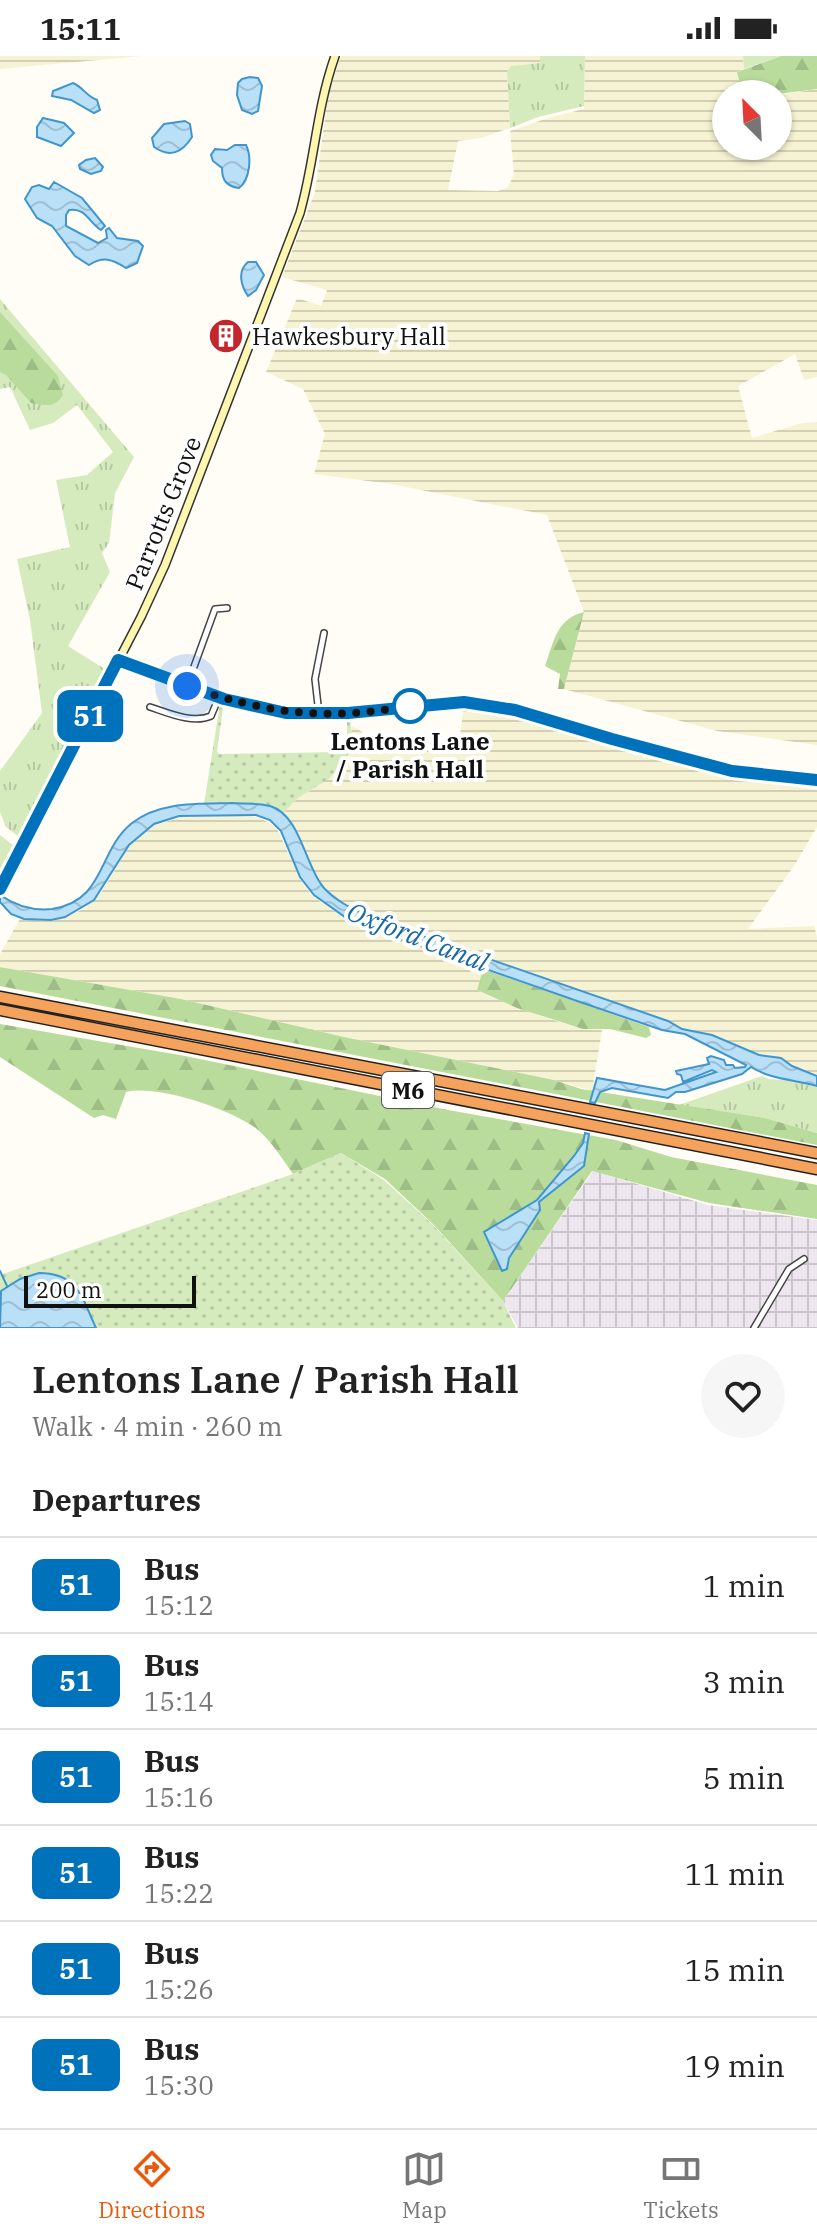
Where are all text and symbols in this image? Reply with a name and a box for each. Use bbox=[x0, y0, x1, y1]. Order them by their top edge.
text: 15:11 bbox=[40, 9, 121, 48]
north arrow bbox=[712, 80, 792, 160]
map controls bbox=[712, 80, 792, 160]
building icon: Hawkesbury Hall bbox=[207, 317, 245, 355]
place label: Hawkesbury Hall bbox=[252, 320, 446, 352]
street label: Parrotts Grove bbox=[118, 431, 208, 595]
your location bbox=[167, 666, 207, 706]
marker: Lentons Lane / Parish Hall bbox=[393, 689, 427, 723]
line badge: 51 bbox=[54, 690, 126, 742]
text: 51 bbox=[73, 697, 107, 734]
place label: Lentons Lane / Parish Hall bbox=[330, 725, 490, 785]
water label: Oxford Canal bbox=[342, 893, 494, 979]
road number: M6 bbox=[382, 1072, 434, 1108]
scale bar bbox=[24, 1272, 196, 1308]
text: 200 m bbox=[36, 1275, 102, 1304]
text: Lentons Lane / Parish Hall bbox=[32, 1354, 519, 1403]
button: heart bbox=[701, 1354, 785, 1438]
text: Walk · 4 min · 260 m bbox=[32, 1409, 283, 1443]
text: Departures bbox=[32, 1480, 201, 1519]
text: Bus bbox=[144, 1549, 199, 1588]
text: 51 bbox=[59, 1566, 93, 1603]
text: 1 min bbox=[703, 1566, 785, 1605]
text: 15:12 bbox=[144, 1588, 214, 1622]
text: Bus bbox=[144, 1645, 199, 1684]
text: 51 bbox=[59, 1662, 93, 1699]
text: 3 min bbox=[703, 1662, 785, 1701]
text: 15:14 bbox=[144, 1684, 214, 1718]
text: Bus bbox=[144, 1741, 199, 1780]
text: 51 bbox=[59, 1758, 93, 1795]
text: 5 min bbox=[703, 1758, 785, 1797]
text: 15:16 bbox=[144, 1780, 214, 1814]
text: Bus bbox=[144, 1837, 199, 1876]
text: 51 bbox=[59, 1854, 93, 1891]
text: 11 min bbox=[685, 1854, 785, 1893]
text: 15:22 bbox=[144, 1876, 214, 1910]
text: Bus bbox=[144, 1933, 199, 1972]
text: 51 bbox=[59, 1950, 93, 1987]
text: 15 min bbox=[685, 1950, 785, 1989]
text: 15:26 bbox=[144, 1972, 214, 2006]
text: Bus bbox=[144, 2029, 199, 2068]
text: 51 bbox=[59, 2046, 93, 2083]
text: 19 min bbox=[685, 2046, 785, 2085]
text: 15:30 bbox=[144, 2068, 214, 2102]
tab: Directions bbox=[98, 2147, 206, 2224]
tab: Map bbox=[402, 2147, 447, 2224]
tab: Tickets bbox=[643, 2147, 719, 2224]

